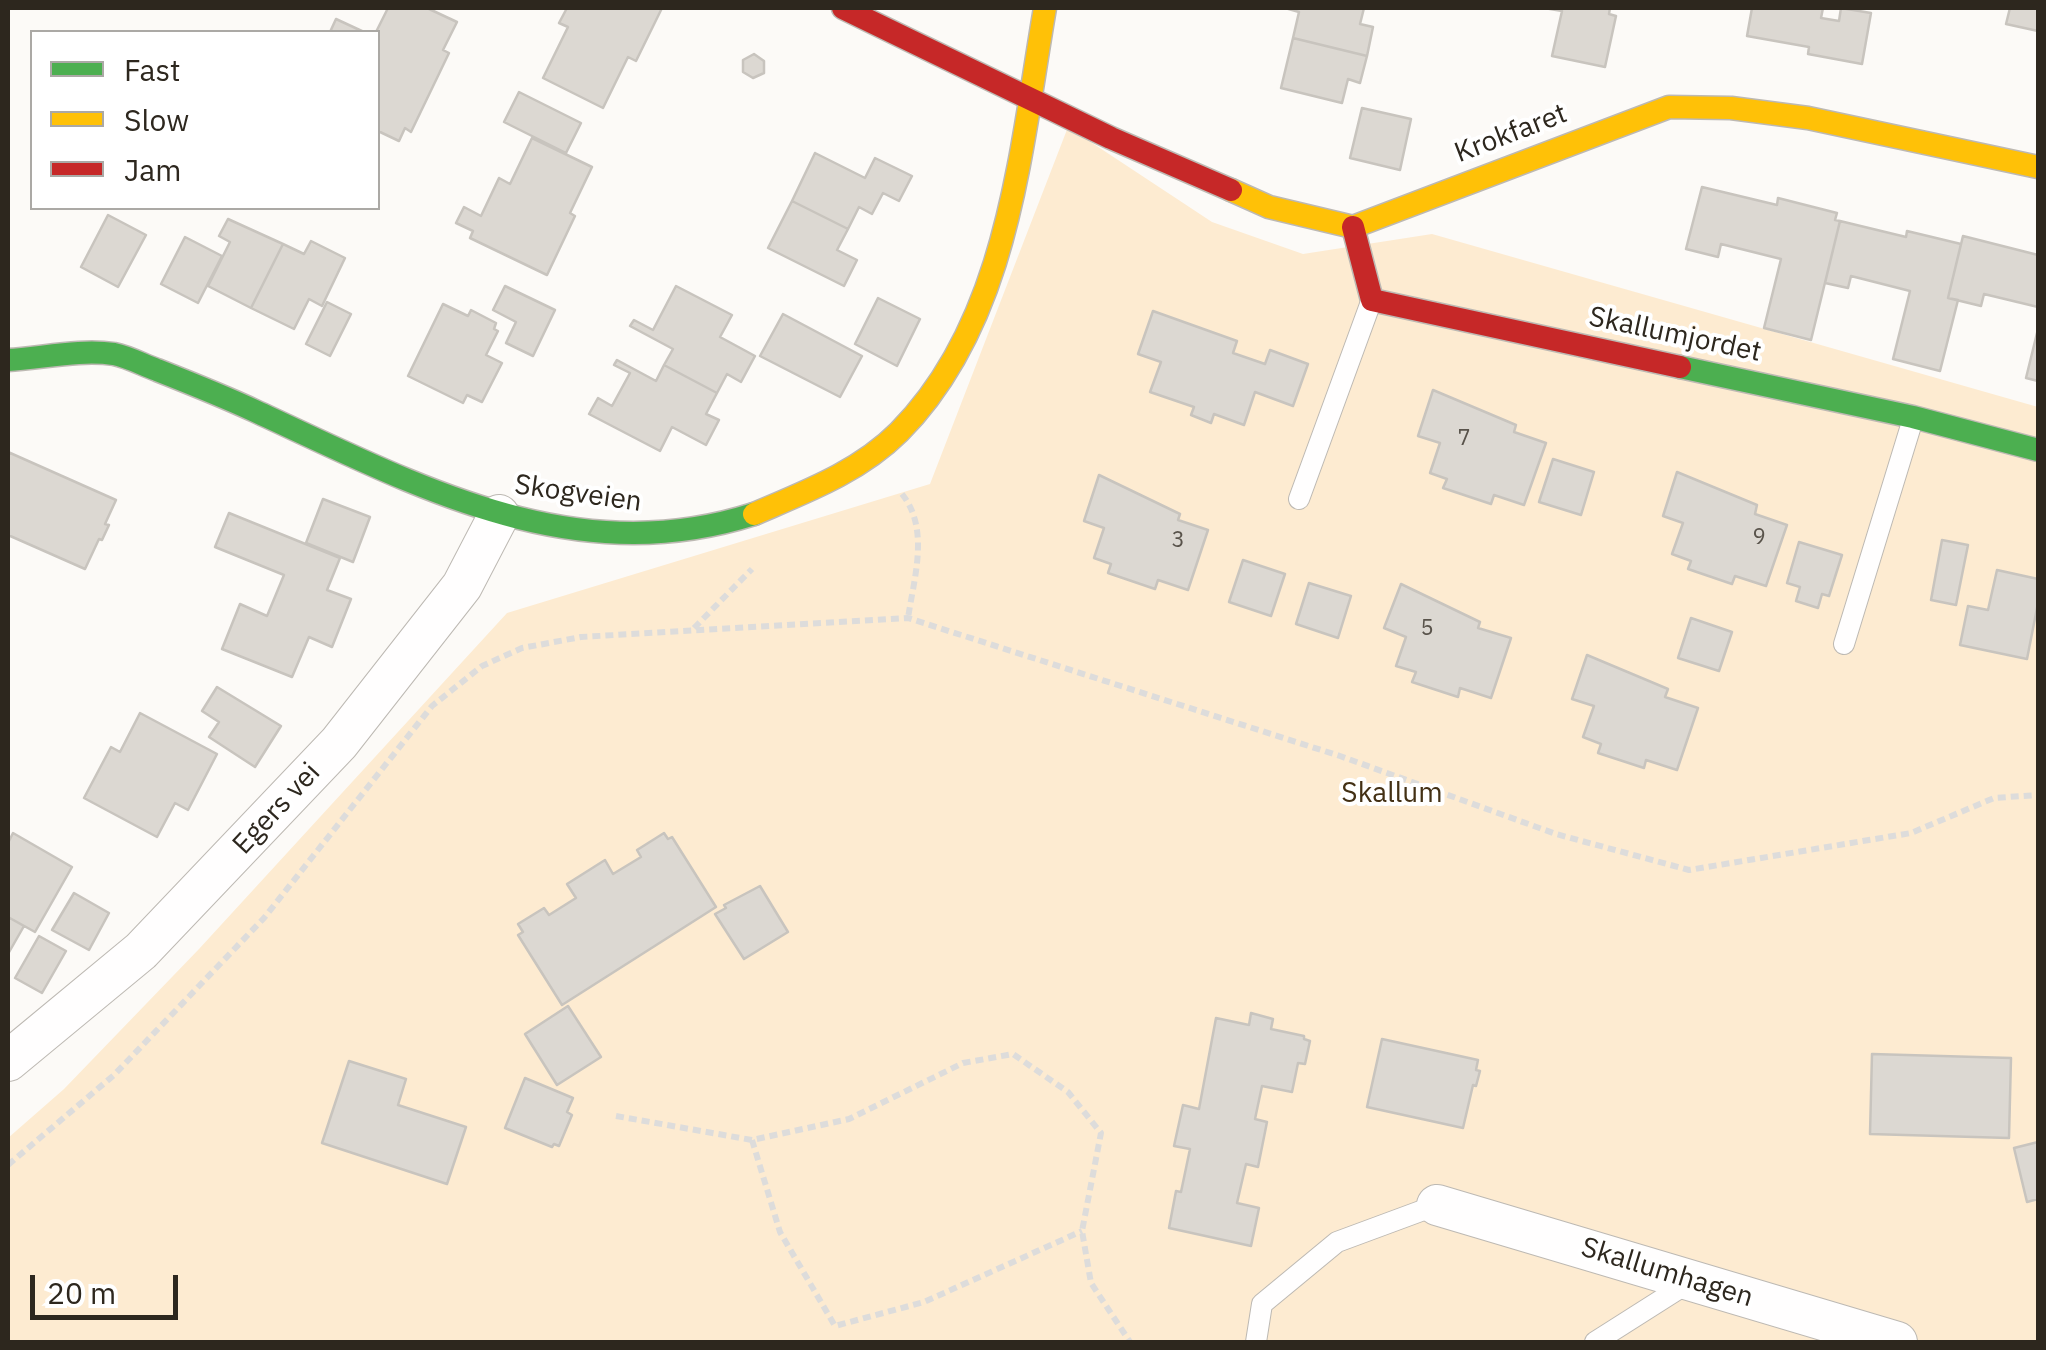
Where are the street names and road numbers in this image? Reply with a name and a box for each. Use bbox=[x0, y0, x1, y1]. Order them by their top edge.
street label: Krokfaret bbox=[1450, 97, 1572, 171]
street label: Skallumjordet bbox=[1586, 300, 1764, 370]
street label: Skogveien bbox=[512, 468, 644, 520]
street label: Egers vei bbox=[226, 756, 328, 862]
street label: Skallumhagen bbox=[1577, 1231, 1757, 1315]

